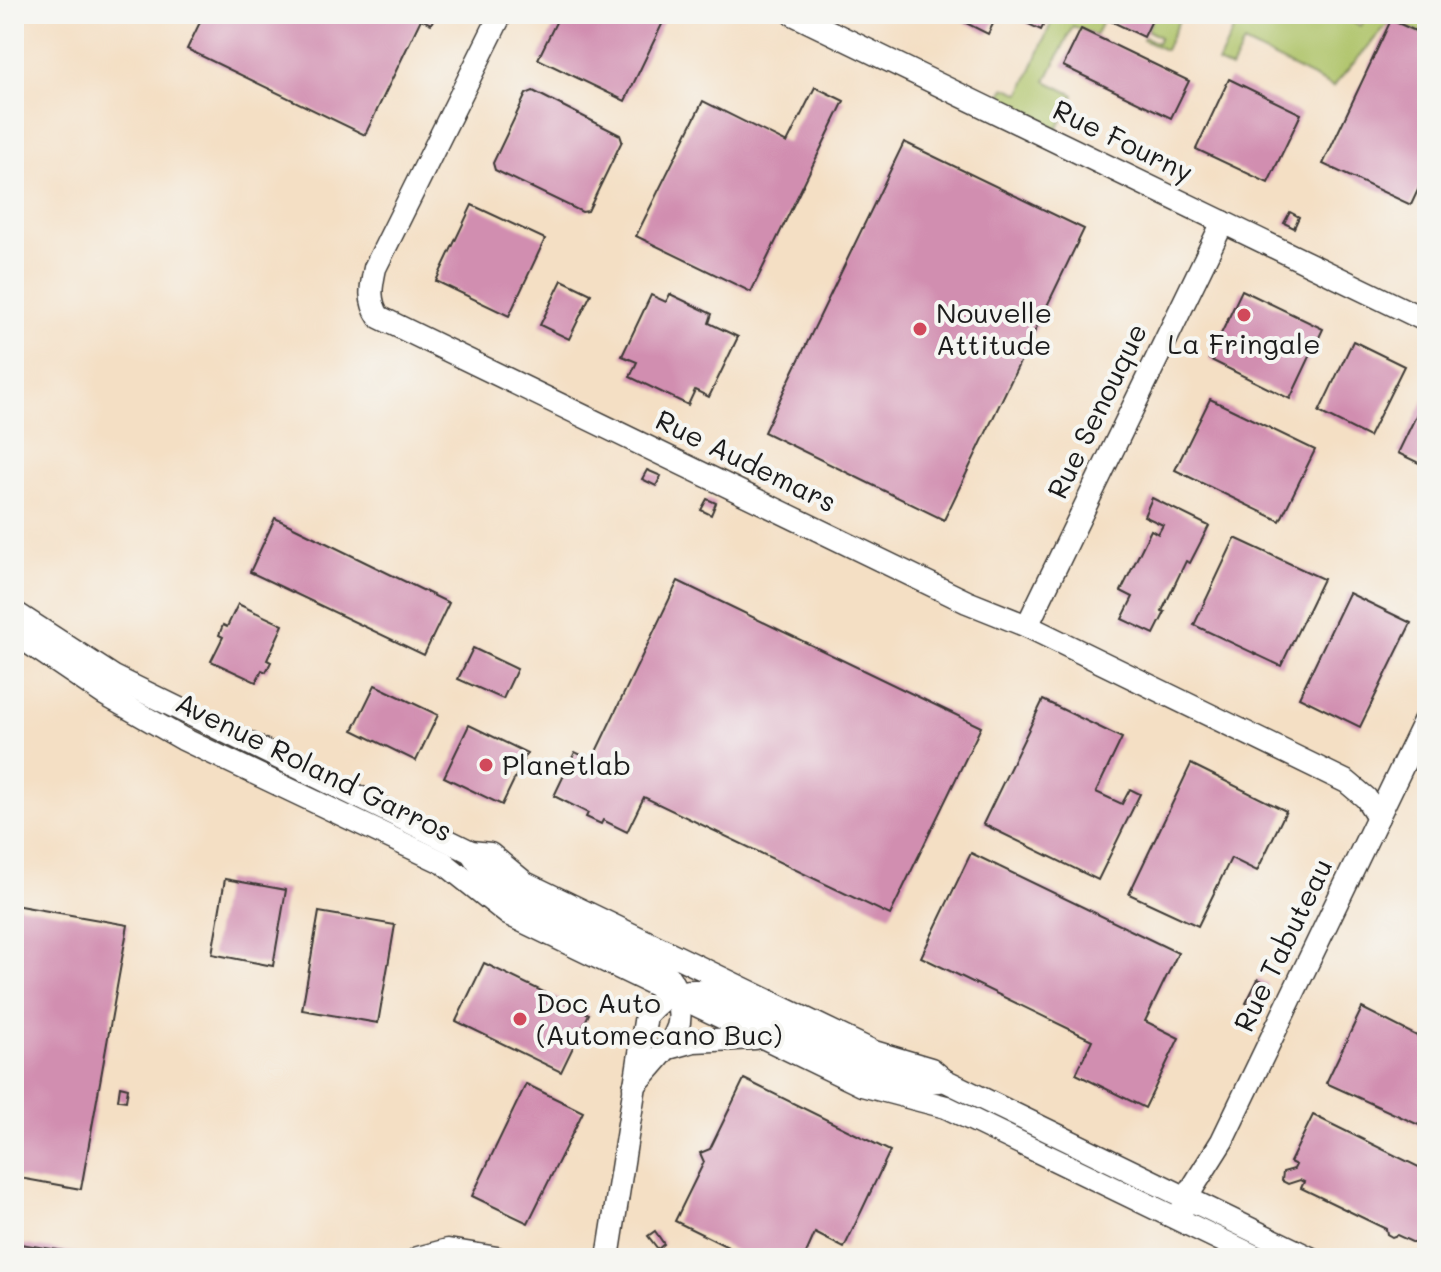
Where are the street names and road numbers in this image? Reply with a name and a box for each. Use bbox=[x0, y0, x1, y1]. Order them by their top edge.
street label: Rue Fourny bbox=[1048, 91, 1199, 189]
street label: Rue Senouque bbox=[1038, 317, 1154, 504]
street label: Rue Audemars bbox=[650, 401, 843, 519]
street label: Avenue Roland Garros bbox=[170, 683, 459, 849]
street label: Rue Tabuteau bbox=[1225, 852, 1340, 1037]

